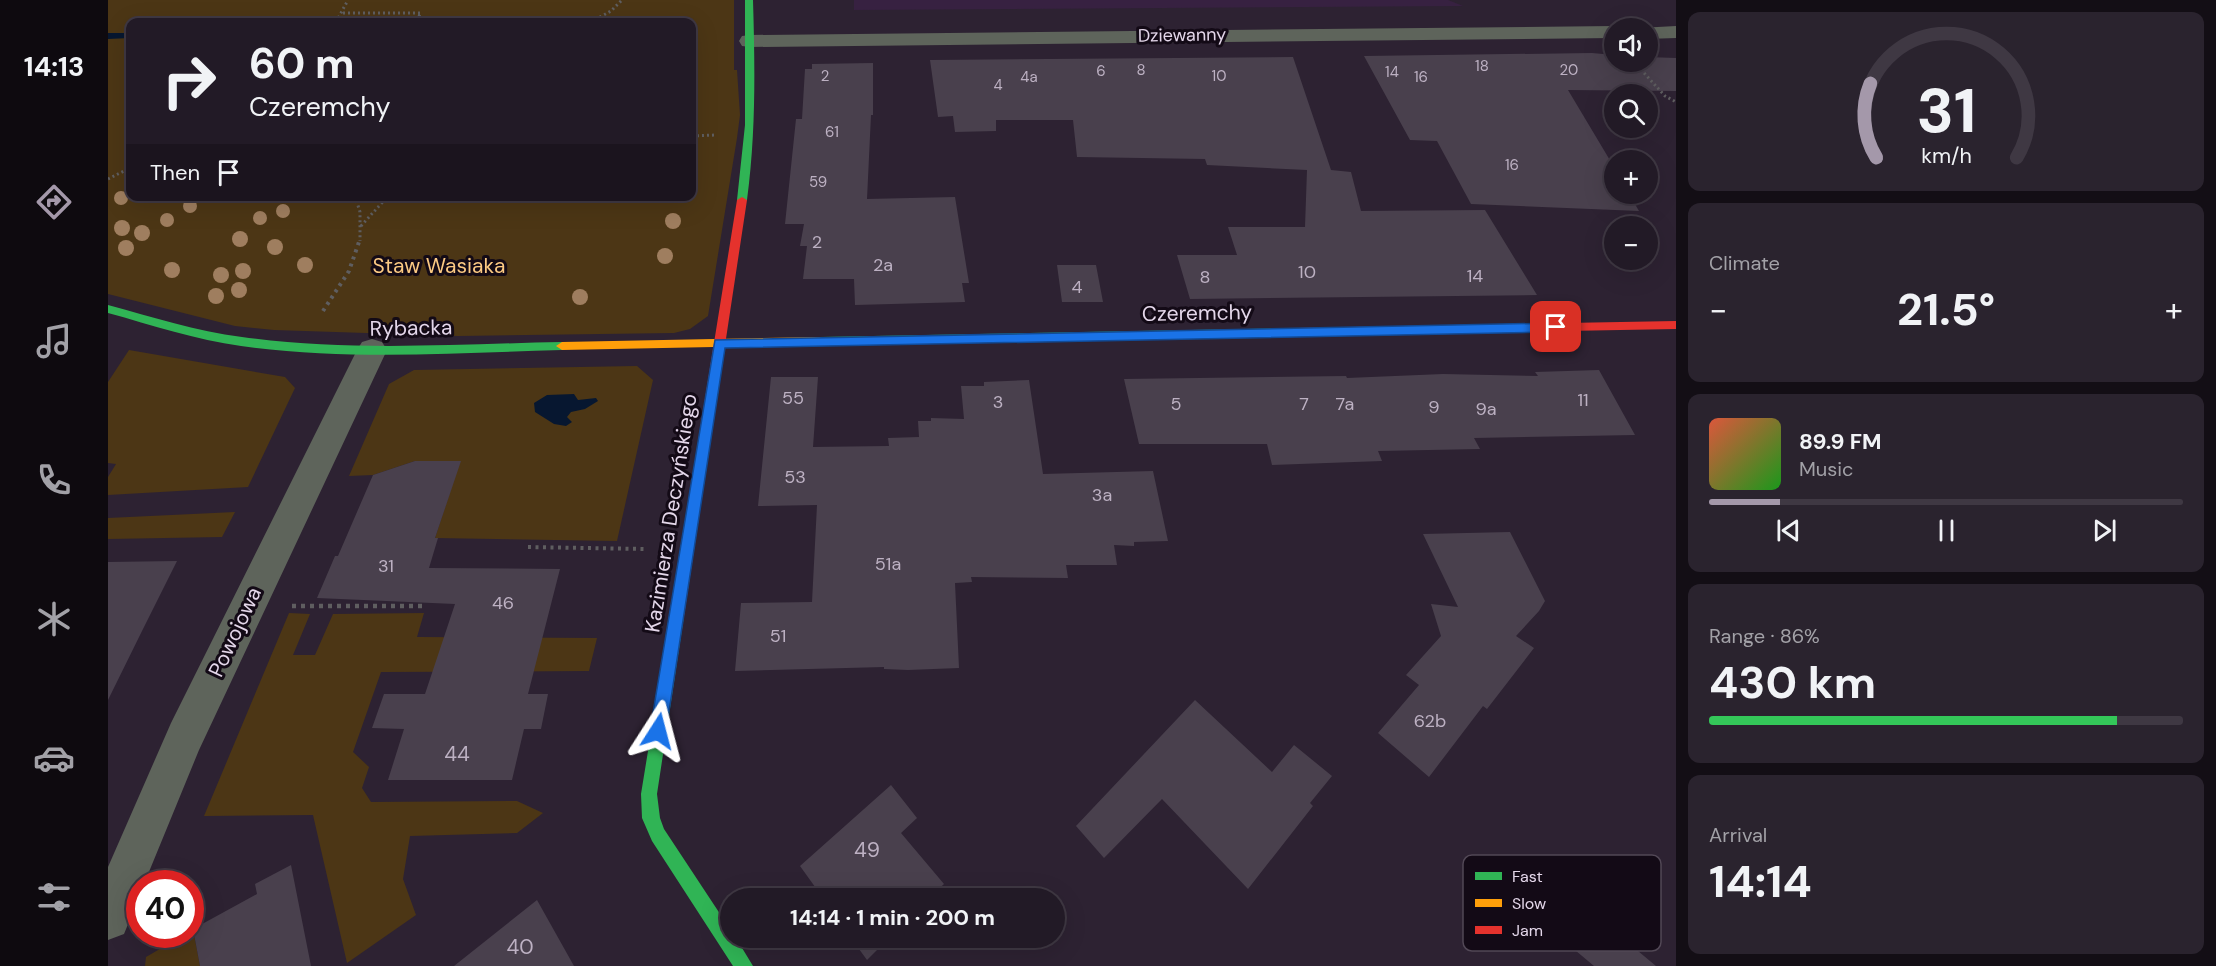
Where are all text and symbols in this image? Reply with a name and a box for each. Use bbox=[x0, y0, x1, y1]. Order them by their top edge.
map controls bbox=[1604, 18, 1658, 270]
button: sound bbox=[1604, 18, 1658, 72]
street label: Dziewanny bbox=[1138, 22, 1226, 48]
text: 60 m bbox=[249, 36, 355, 91]
icon: right bbox=[150, 42, 228, 120]
text: 14:13 bbox=[24, 49, 84, 84]
house number: 18 bbox=[1475, 56, 1489, 76]
house number: 8 bbox=[1136, 60, 1146, 80]
house number: 20 bbox=[1560, 60, 1578, 80]
house number: 6 bbox=[1096, 61, 1106, 81]
house number: 14 bbox=[1385, 62, 1399, 82]
house number: 2 bbox=[821, 66, 829, 86]
house number: 10 bbox=[1212, 66, 1226, 86]
house number: 4a bbox=[1020, 67, 1038, 87]
house number: 16 bbox=[1414, 67, 1428, 87]
text: 31 bbox=[1916, 71, 1976, 152]
house number: 4 bbox=[993, 75, 1003, 95]
button: search bbox=[1604, 84, 1658, 138]
text: Czeremchy bbox=[249, 89, 391, 124]
house number: 61 bbox=[825, 122, 839, 142]
text: km/h bbox=[1921, 143, 1971, 171]
button: + bbox=[1604, 150, 1658, 204]
house number: 16 bbox=[1505, 155, 1519, 175]
icon: arrive bbox=[212, 156, 245, 189]
text: Then bbox=[150, 158, 200, 187]
house number: 59 bbox=[809, 172, 827, 192]
icon: directions bbox=[33, 181, 75, 223]
button: − bbox=[1604, 216, 1658, 270]
house number: 2 bbox=[812, 230, 822, 254]
text: Climate bbox=[1709, 250, 1780, 276]
park label: Staw Wasiaka bbox=[373, 252, 505, 280]
house number: 2a bbox=[873, 253, 893, 277]
house number: 10 bbox=[1298, 260, 1316, 284]
house number: 14 bbox=[1467, 264, 1483, 288]
house number: 8 bbox=[1200, 265, 1210, 289]
house number: 4 bbox=[1072, 275, 1083, 299]
text: 21.5° bbox=[1897, 280, 1995, 339]
text: − bbox=[1709, 288, 1727, 331]
text: + bbox=[2165, 288, 2183, 331]
street label: Czeremchy bbox=[1142, 298, 1253, 328]
pin bbox=[1530, 301, 1581, 352]
icon: arrive bbox=[1539, 310, 1572, 343]
street label: Rybacka bbox=[369, 313, 453, 343]
icon: music bbox=[33, 320, 75, 362]
house number: 55 bbox=[782, 386, 804, 410]
house number: 11 bbox=[1577, 388, 1589, 412]
house number: 3 bbox=[993, 390, 1003, 414]
street label: Kazimierza Deczyńskiego bbox=[638, 392, 704, 634]
house number: 5 bbox=[1171, 392, 1181, 416]
house number: 7 bbox=[1299, 392, 1309, 416]
house number: 7a bbox=[1336, 392, 1354, 416]
house number: 9 bbox=[1428, 395, 1440, 419]
house number: 9a bbox=[1475, 397, 1497, 421]
text: 89.9 FM bbox=[1799, 427, 1881, 456]
text: Music bbox=[1799, 456, 1854, 482]
icon: phone bbox=[33, 459, 75, 501]
house number: 53 bbox=[784, 465, 806, 489]
house number: 3a bbox=[1092, 483, 1112, 507]
icon: previous bbox=[1772, 514, 1805, 547]
icon: pause bbox=[1930, 514, 1963, 547]
icon: next bbox=[2088, 514, 2121, 547]
house number: 51a bbox=[875, 552, 901, 576]
house number: 31 bbox=[378, 554, 394, 578]
street label: Powojowa bbox=[202, 583, 268, 681]
house number: 46 bbox=[492, 591, 514, 615]
icon: climate bbox=[33, 598, 75, 640]
text: Range · 86% bbox=[1709, 623, 1820, 649]
house number: 51 bbox=[770, 624, 786, 648]
text: 430 km bbox=[1709, 653, 1876, 712]
position arrow bbox=[626, 699, 690, 763]
house number: 62b bbox=[1414, 709, 1446, 733]
icon: car bbox=[33, 737, 75, 779]
house number: 44 bbox=[444, 740, 470, 768]
text: Arrival bbox=[1709, 822, 1767, 848]
house number: 49 bbox=[854, 836, 880, 864]
text: 14:14 bbox=[1709, 852, 1812, 911]
legend bbox=[1463, 855, 1661, 951]
text: Fast bbox=[1512, 866, 1543, 887]
speed limit sign: 40 bbox=[126, 870, 204, 948]
icon: filters bbox=[33, 876, 75, 918]
text: Slow bbox=[1512, 893, 1546, 914]
text: 14:14 · 1 min · 200 m bbox=[790, 903, 995, 932]
text: Jam bbox=[1512, 920, 1543, 941]
house number: 40 bbox=[506, 933, 534, 961]

